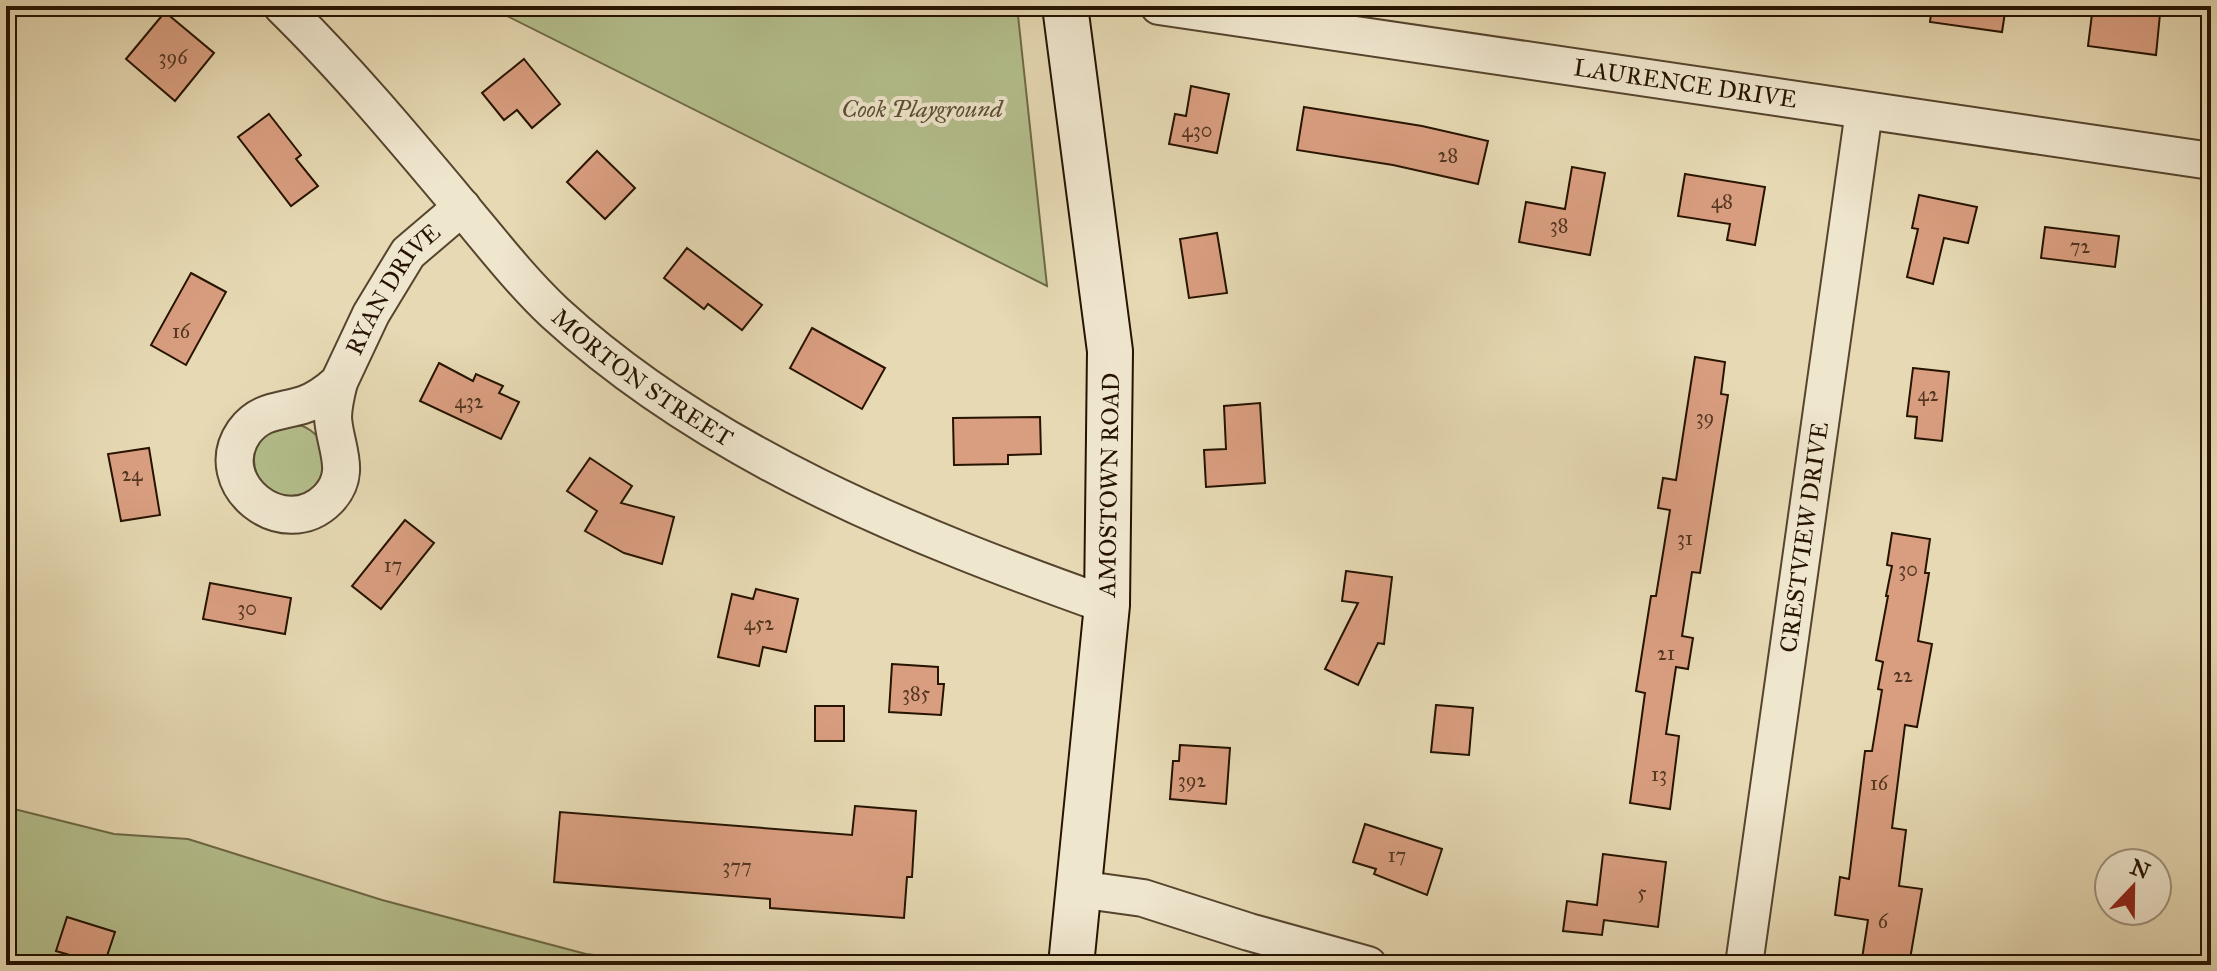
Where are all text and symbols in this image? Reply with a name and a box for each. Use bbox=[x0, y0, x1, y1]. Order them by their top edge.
house number: 396 bbox=[159, 45, 188, 69]
street label: LAURENCE DRIVE bbox=[1572, 52, 1799, 115]
park label: Cook Playground bbox=[842, 94, 1004, 124]
house number: 430 bbox=[1182, 118, 1212, 142]
house number: 28 bbox=[1438, 143, 1458, 167]
house number: 48 bbox=[1711, 189, 1733, 213]
house number: 38 bbox=[1550, 213, 1568, 237]
street label: RYAN DRIVE bbox=[339, 217, 447, 360]
house number: 72 bbox=[2070, 234, 2090, 258]
street label: MORTON STREET bbox=[545, 302, 738, 453]
house number: 16 bbox=[172, 319, 191, 343]
street label: AMOSTOWN ROAD bbox=[1092, 372, 1126, 599]
house number: 42 bbox=[1917, 382, 1939, 406]
house number: 432 bbox=[454, 389, 484, 413]
house number: 39 bbox=[1696, 405, 1714, 429]
street label: CRESTVIEW DRIVE bbox=[1773, 420, 1835, 654]
house number: 24 bbox=[121, 462, 143, 486]
house number: 31 bbox=[1677, 526, 1693, 550]
house number: 17 bbox=[384, 553, 402, 577]
house number: 30 bbox=[1898, 557, 1918, 581]
house number: 30 bbox=[237, 596, 257, 620]
house number: 452 bbox=[744, 611, 774, 635]
house number: 21 bbox=[1657, 641, 1675, 665]
house number: 22 bbox=[1893, 663, 1913, 687]
house number: 385 bbox=[902, 681, 930, 705]
house number: 13 bbox=[1651, 762, 1667, 786]
house number: 392 bbox=[1178, 768, 1206, 792]
house number: 16 bbox=[1870, 771, 1889, 795]
house number: 17 bbox=[1388, 843, 1406, 867]
north arrow bbox=[2093, 847, 2173, 927]
text: N bbox=[2127, 853, 2154, 885]
house number: 377 bbox=[722, 854, 752, 878]
house number: 5 bbox=[1637, 880, 1647, 904]
house number: 6 bbox=[1878, 909, 1889, 933]

